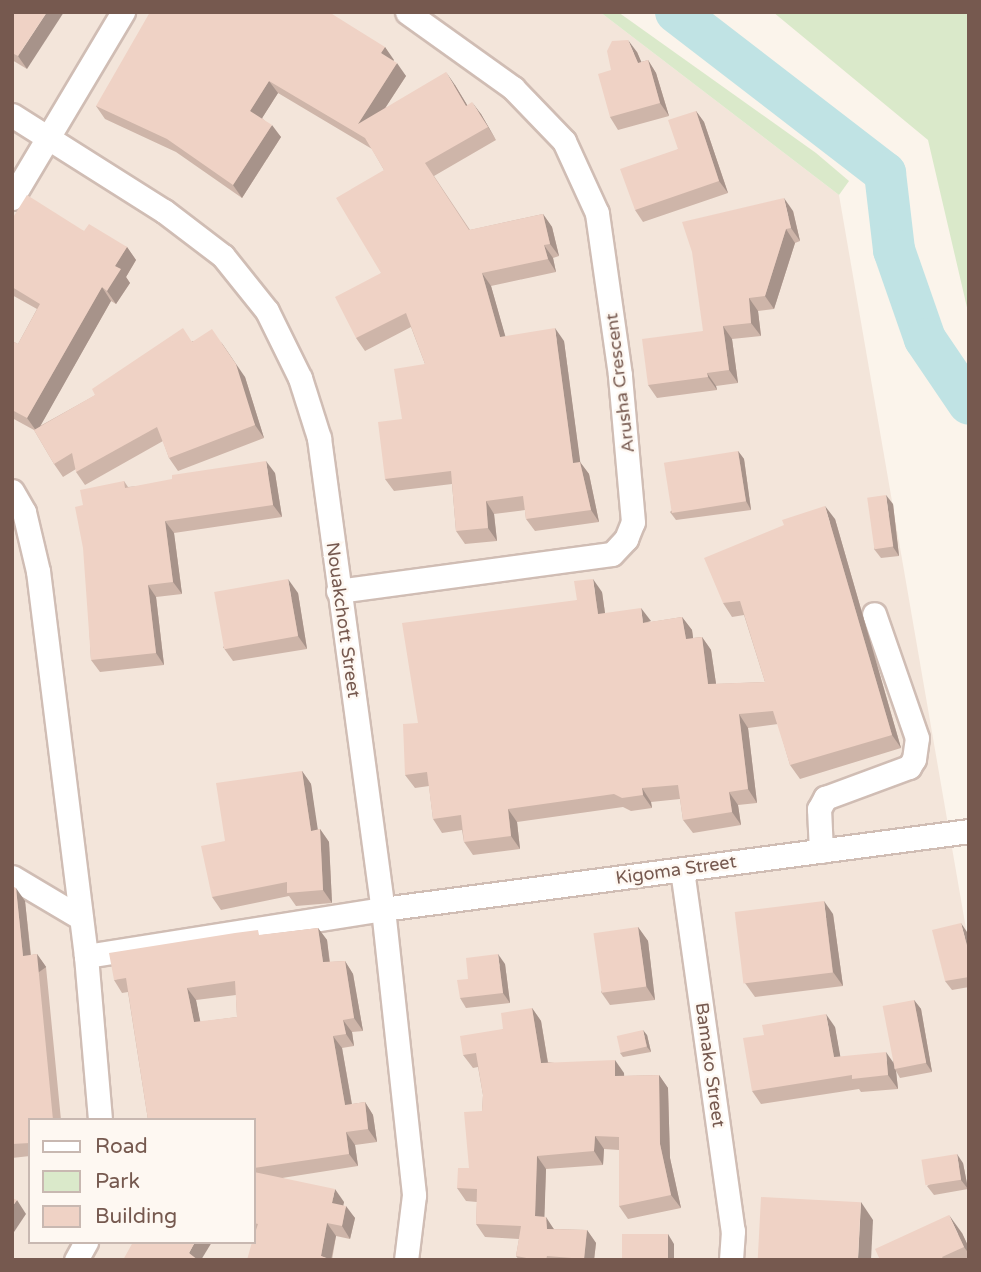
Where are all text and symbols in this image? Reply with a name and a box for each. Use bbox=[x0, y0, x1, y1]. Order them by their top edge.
street label: Arusha Crescent bbox=[601, 312, 639, 454]
street label: Nouakchott Street bbox=[321, 541, 365, 699]
street label: Kigoma Street bbox=[614, 851, 738, 889]
street label: Bamako Street bbox=[691, 1001, 729, 1129]
legend bbox=[28, 1118, 256, 1244]
text: Road bbox=[95, 1134, 148, 1159]
text: Park bbox=[95, 1169, 140, 1194]
text: Building bbox=[95, 1204, 177, 1229]

